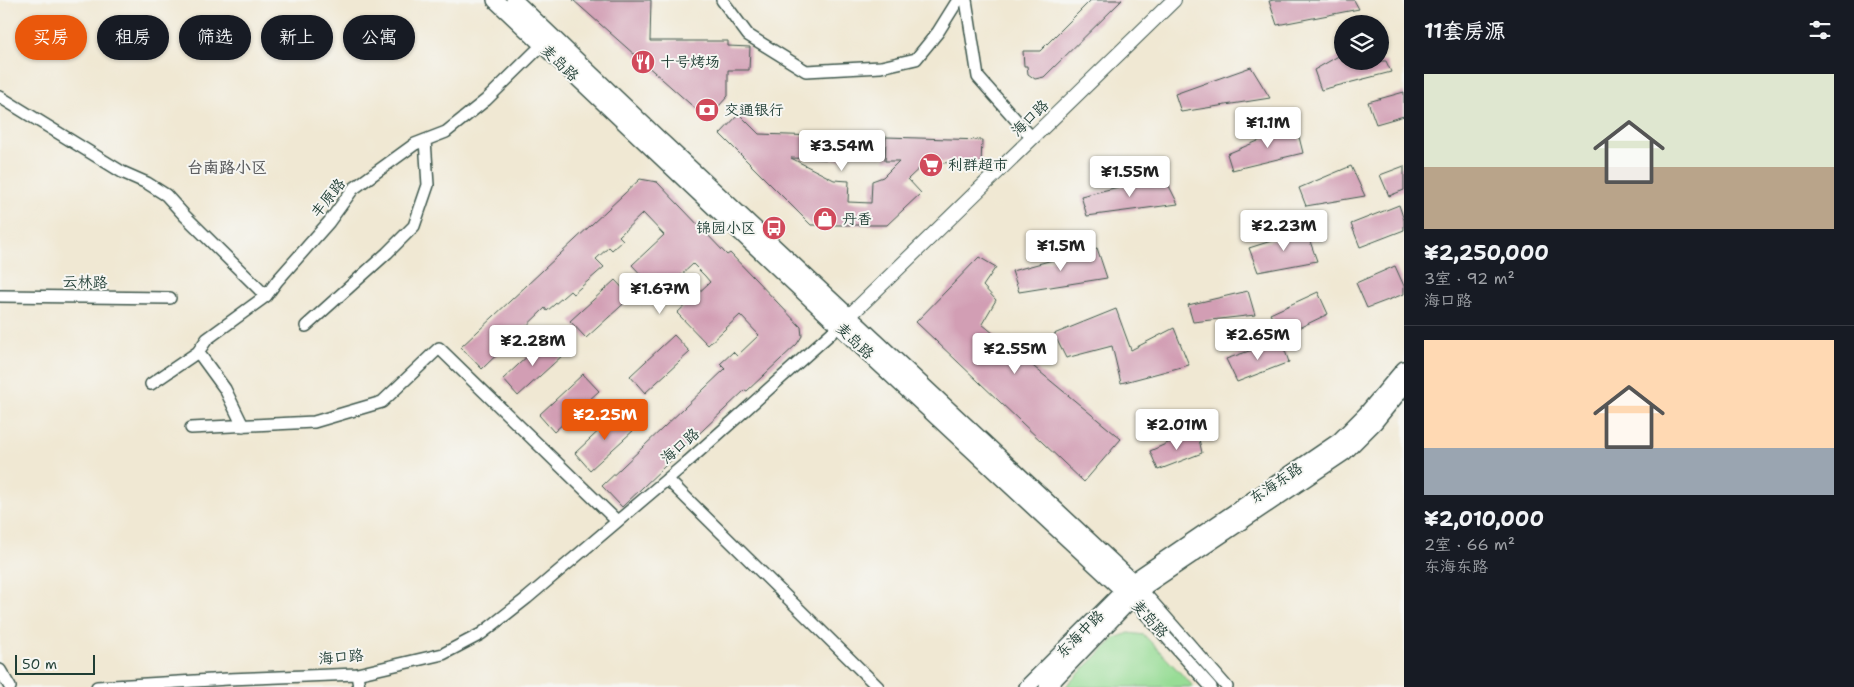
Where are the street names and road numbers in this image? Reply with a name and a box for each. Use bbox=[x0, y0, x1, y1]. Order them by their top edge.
street label: 麦岛路 bbox=[537, 40, 583, 86]
street label: 海口路 bbox=[1007, 95, 1053, 141]
street label: 丰原路 bbox=[306, 174, 350, 222]
street label: 云林路 bbox=[62, 272, 108, 292]
street label: 麦岛路 bbox=[832, 318, 878, 364]
street label: 海口路 bbox=[656, 424, 704, 468]
street label: 东海东路 bbox=[1246, 458, 1306, 508]
street label: 麦岛路 bbox=[1127, 596, 1173, 642]
street label: 东海中路 bbox=[1052, 606, 1108, 662]
street label: 海口路 bbox=[318, 645, 364, 669]

